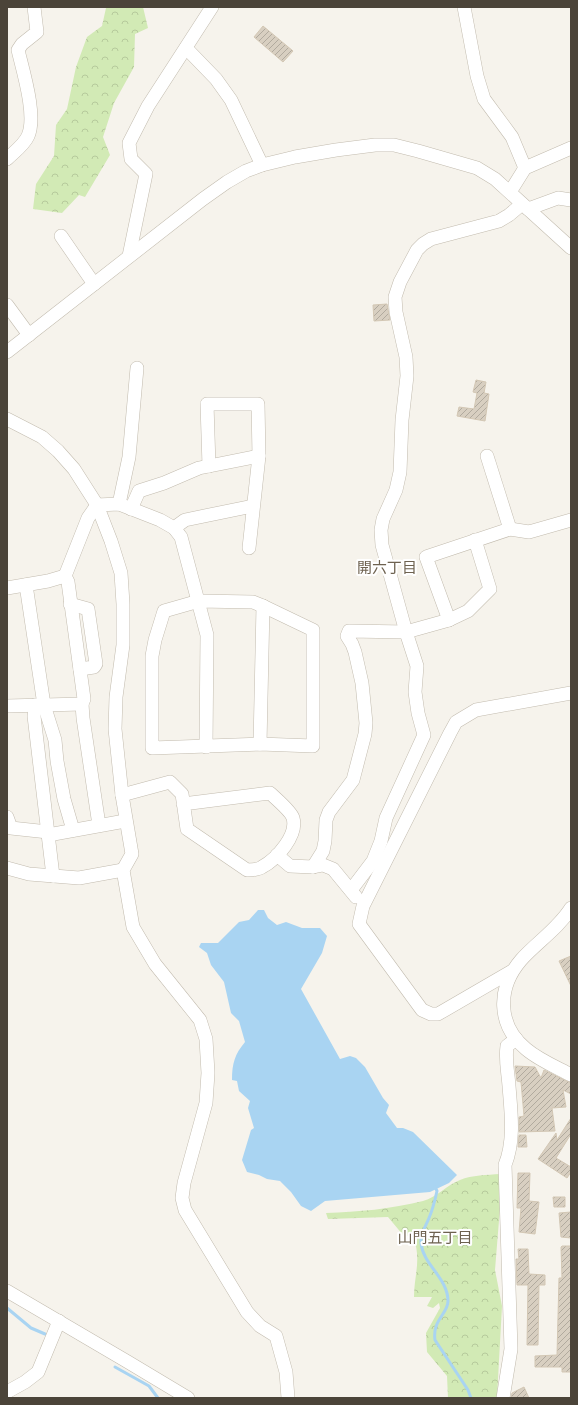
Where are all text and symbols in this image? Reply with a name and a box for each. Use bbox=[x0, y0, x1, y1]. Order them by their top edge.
district label: 開六丁目 bbox=[357, 559, 417, 576]
district label: 山門五丁目 bbox=[397, 1229, 473, 1246]

